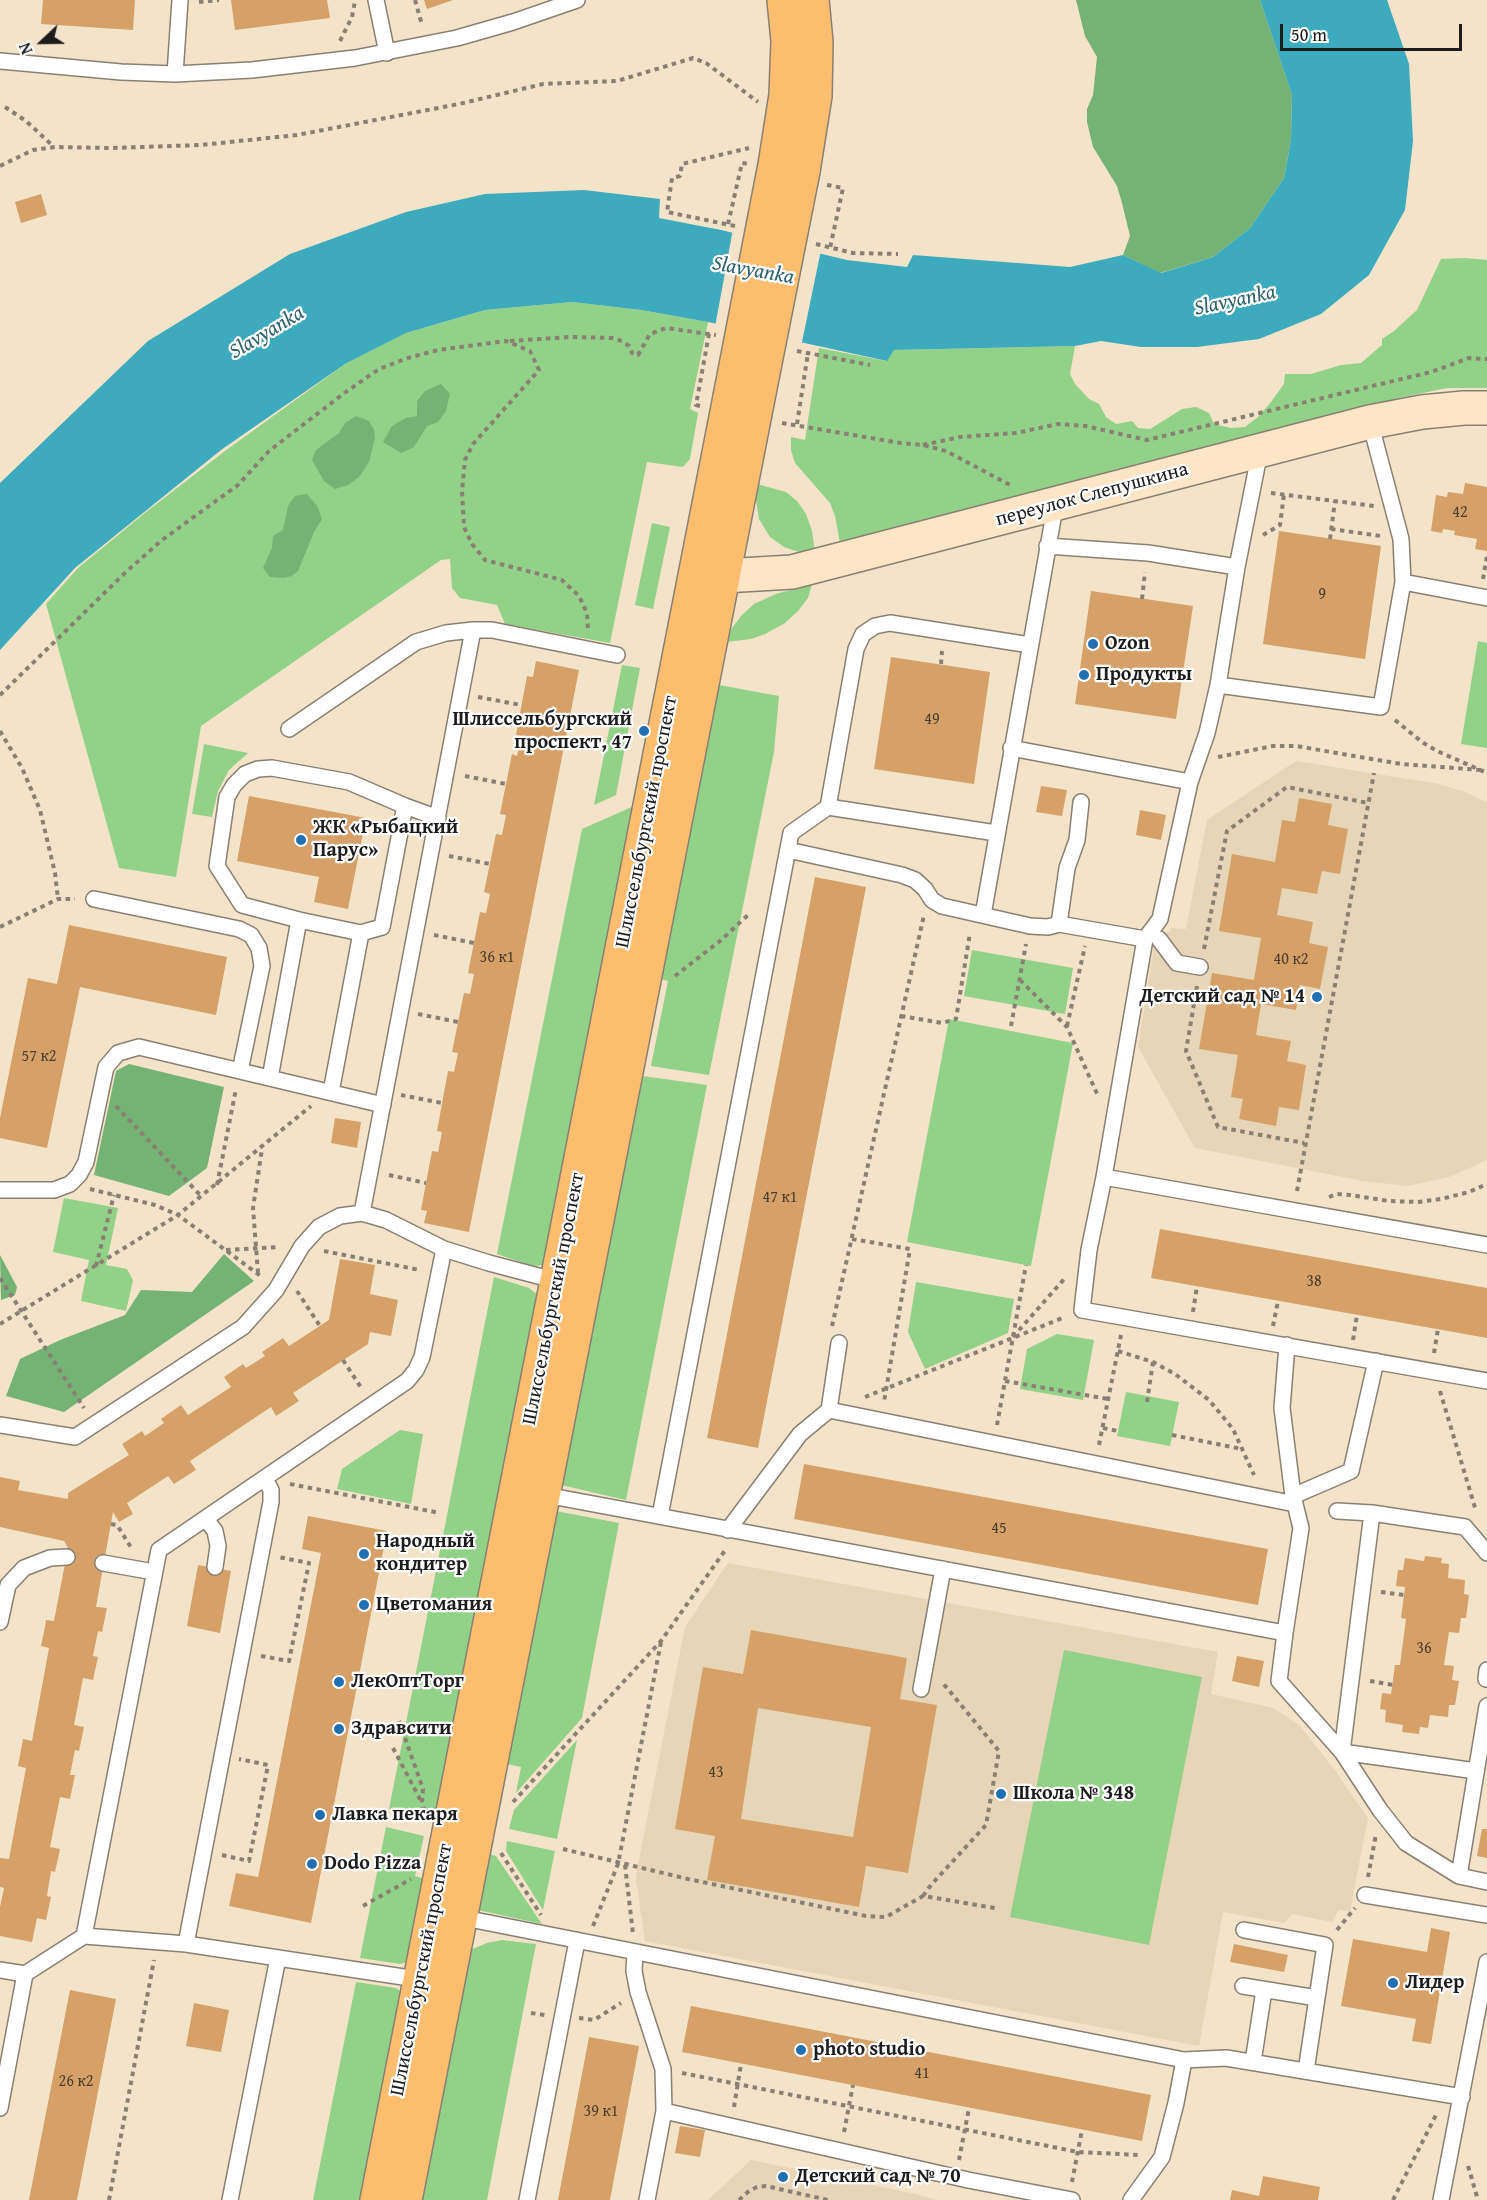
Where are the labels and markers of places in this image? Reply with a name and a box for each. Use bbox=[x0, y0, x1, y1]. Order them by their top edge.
place label: Ozon bbox=[1105, 632, 1150, 656]
marker: Ozon bbox=[1086, 637, 1100, 651]
place label: Продукты bbox=[1096, 663, 1192, 687]
marker: Продукты bbox=[1077, 668, 1091, 682]
place label: Шлиссельбургский проспект, 47 bbox=[453, 708, 632, 755]
marker: Шлиссельбургский проспект, 47 bbox=[637, 724, 651, 738]
place label: ЖК «Рыбацкий Парус» bbox=[313, 816, 458, 863]
marker: ЖК «Рыбацкий Парус» bbox=[294, 833, 308, 847]
place label: Детский сад № 14 bbox=[1139, 985, 1305, 1009]
marker: Детский сад № 14 bbox=[1310, 990, 1324, 1004]
place label: Народный кондитер bbox=[376, 1530, 475, 1577]
marker: Народный кондитер bbox=[357, 1547, 371, 1561]
place label: Цветомания bbox=[376, 1593, 492, 1617]
marker: Цветомания bbox=[357, 1598, 371, 1612]
place label: ЛекОптТорг bbox=[351, 1670, 464, 1694]
marker: ЛекОптТорг bbox=[332, 1675, 346, 1689]
place label: Здравсити bbox=[351, 1717, 452, 1741]
marker: Здравсити bbox=[332, 1722, 346, 1736]
place label: Школа № 348 bbox=[1013, 1782, 1134, 1806]
marker: Школа № 348 bbox=[994, 1787, 1008, 1801]
place label: Лавка пекаря bbox=[332, 1803, 458, 1827]
marker: Лавка пекаря bbox=[313, 1808, 327, 1822]
place label: Dodo Pizza bbox=[324, 1852, 421, 1876]
marker: Dodo Pizza bbox=[305, 1857, 319, 1871]
place label: Лидер bbox=[1405, 1971, 1464, 1995]
marker: Лидер bbox=[1386, 1976, 1400, 1990]
place label: photo studio bbox=[813, 2038, 925, 2062]
marker: photo studio bbox=[794, 2043, 808, 2057]
place label: Детский сад № 70 bbox=[795, 2165, 961, 2189]
marker: Детский сад № 70 bbox=[776, 2170, 790, 2184]

